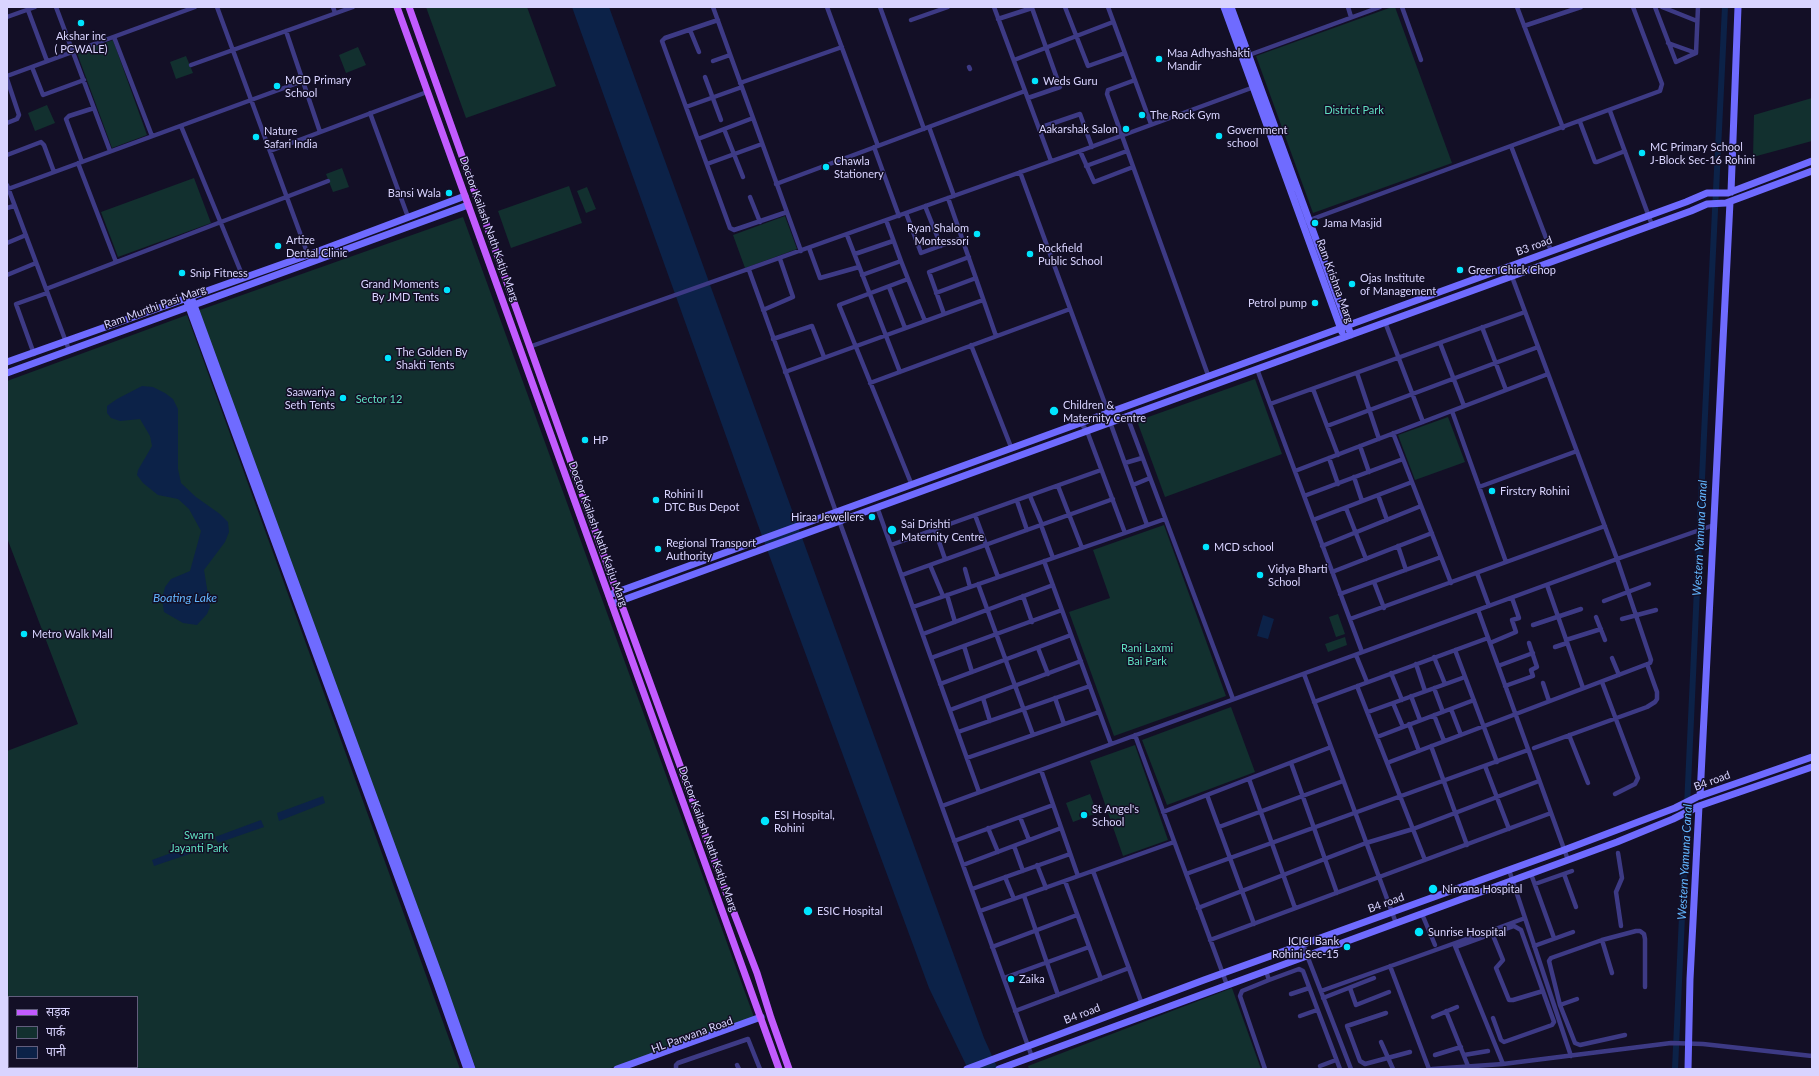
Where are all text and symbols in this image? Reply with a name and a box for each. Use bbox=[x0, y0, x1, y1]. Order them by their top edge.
marker: Akshar inc ( PCWALE) bbox=[76, 18, 86, 28]
place label: Akshar inc ( PCWALE) bbox=[54, 29, 108, 55]
place label: Maa Adhyashakti Mandir bbox=[1167, 46, 1250, 72]
marker: Maa Adhyashakti Mandir bbox=[1154, 54, 1164, 64]
place label: MCD Primary School bbox=[285, 73, 351, 99]
place label: Weds Guru bbox=[1043, 74, 1098, 88]
marker: Weds Guru bbox=[1030, 76, 1040, 86]
marker: MCD Primary School bbox=[272, 81, 282, 91]
park label: District Park bbox=[1324, 103, 1384, 117]
place label: The Rock Gym bbox=[1150, 108, 1220, 122]
marker: The Rock Gym bbox=[1137, 110, 1147, 120]
place label: Aakarshak Salon bbox=[1039, 122, 1118, 136]
place label: Government school bbox=[1227, 123, 1287, 149]
place label: Nature Safari India bbox=[264, 124, 317, 150]
marker: Aakarshak Salon bbox=[1121, 124, 1131, 134]
marker: Government school bbox=[1214, 131, 1224, 141]
marker: Nature Safari India bbox=[251, 132, 261, 142]
place label: MC Primary School J-Block Sec-16 Rohini bbox=[1650, 140, 1755, 166]
marker: MC Primary School J-Block Sec-16 Rohini bbox=[1637, 148, 1647, 158]
place label: Chawla Stationery bbox=[834, 154, 884, 180]
street label: Doctor Kailash Nath Katju Marg bbox=[457, 155, 521, 303]
marker: Chawla Stationery bbox=[821, 162, 831, 172]
place label: Bansi Wala bbox=[388, 186, 441, 200]
marker: Bansi Wala bbox=[444, 188, 454, 198]
place label: Jama Masjid bbox=[1323, 216, 1382, 230]
marker: Jama Masjid bbox=[1310, 218, 1320, 228]
place label: Ryan Shalom Montessori bbox=[907, 221, 969, 247]
marker: Ryan Shalom Montessori bbox=[972, 229, 982, 239]
place label: Artize Dental Clinic bbox=[286, 233, 348, 259]
street label: B3 road bbox=[1514, 233, 1554, 259]
street label: Ram Krishna Marg bbox=[1314, 237, 1356, 325]
marker: Artize Dental Clinic bbox=[273, 241, 283, 251]
place label: Rockfield Public School bbox=[1038, 241, 1103, 267]
marker: Rockfield Public School bbox=[1025, 249, 1035, 259]
place label: Green Chick Chop bbox=[1468, 263, 1556, 277]
marker: Green Chick Chop bbox=[1455, 265, 1465, 275]
place label: Snip Fitness bbox=[190, 266, 248, 280]
marker: Snip Fitness bbox=[177, 268, 187, 278]
place label: Ojas Institute of Management bbox=[1360, 271, 1436, 297]
place label: Grand Moments By JMD Tents bbox=[361, 277, 439, 303]
marker: Ojas Institute of Management bbox=[1347, 279, 1357, 289]
street label: Ram Murthi Pasi Marg bbox=[102, 282, 208, 332]
marker: Grand Moments By JMD Tents bbox=[442, 285, 452, 295]
place label: Petrol pump bbox=[1248, 296, 1307, 310]
marker: Petrol pump bbox=[1310, 298, 1320, 308]
place label: The Golden By Shakti Tents bbox=[396, 345, 468, 371]
marker: The Golden By Shakti Tents bbox=[383, 353, 393, 363]
place label: Saawariya Seth Tents bbox=[285, 385, 335, 411]
park label: Sector 12 bbox=[356, 392, 402, 406]
marker: Saawariya Seth Tents bbox=[338, 393, 348, 403]
place label: Children & Maternity Centre bbox=[1063, 398, 1146, 424]
marker: Children & Maternity Centre bbox=[1048, 405, 1060, 417]
place label: HP bbox=[593, 433, 608, 447]
marker: HP bbox=[580, 435, 590, 445]
street label: Doctor Kailash Nath Katju Marg bbox=[566, 460, 630, 608]
water label: Western Yamuna Canal bbox=[1690, 480, 1710, 596]
place label: Firstcry Rohini bbox=[1500, 484, 1570, 498]
marker: Firstcry Rohini bbox=[1487, 486, 1497, 496]
place label: Rohini II DTC Bus Depot bbox=[664, 487, 739, 513]
marker: Rohini II DTC Bus Depot bbox=[651, 495, 661, 505]
place label: Hiraa Jewellers bbox=[791, 510, 864, 524]
marker: Hiraa Jewellers bbox=[867, 512, 877, 522]
place label: Sai Drishti Maternity Centre bbox=[901, 517, 984, 543]
marker: Sai Drishti Maternity Centre bbox=[886, 524, 898, 536]
place label: Regional Transport Authority bbox=[666, 536, 756, 562]
place label: MCD school bbox=[1214, 540, 1274, 554]
marker: MCD school bbox=[1201, 542, 1211, 552]
marker: Regional Transport Authority bbox=[653, 544, 663, 554]
place label: Vidya Bharti School bbox=[1268, 562, 1327, 588]
marker: Vidya Bharti School bbox=[1255, 570, 1265, 580]
water label: Boating Lake bbox=[153, 591, 217, 605]
place label: Metro Walk Mall bbox=[32, 627, 113, 641]
marker: Metro Walk Mall bbox=[19, 629, 29, 639]
park label: Rani Laxmi Bai Park bbox=[1121, 641, 1173, 667]
street label: Doctor Kailash Nath Katju Marg bbox=[676, 765, 740, 913]
street label: B4 road bbox=[1692, 768, 1732, 794]
place label: St Angel's School bbox=[1092, 802, 1139, 828]
water label: Western Yamuna Canal bbox=[1675, 804, 1695, 920]
place label: ESI Hospital, Rohini bbox=[774, 808, 835, 834]
marker: St Angel's School bbox=[1079, 810, 1089, 820]
marker: ESI Hospital, Rohini bbox=[759, 815, 771, 827]
park label: Swarn Jayanti Park bbox=[170, 828, 228, 854]
place label: Nirvana Hospital bbox=[1442, 882, 1522, 896]
marker: Nirvana Hospital bbox=[1427, 883, 1439, 895]
street label: B4 road bbox=[1366, 890, 1406, 916]
place label: ESIC Hospital bbox=[817, 904, 883, 918]
marker: ESIC Hospital bbox=[802, 905, 814, 917]
place label: Sunrise Hospital bbox=[1428, 925, 1506, 939]
marker: Sunrise Hospital bbox=[1413, 926, 1425, 938]
place label: ICICI Bank Rohini Sec-15 bbox=[1272, 934, 1339, 960]
marker: ICICI Bank Rohini Sec-15 bbox=[1342, 942, 1352, 952]
place label: Zaika bbox=[1019, 972, 1045, 986]
marker: Zaika bbox=[1006, 974, 1016, 984]
legend bbox=[8, 996, 138, 1068]
street label: B4 road bbox=[1062, 1001, 1102, 1027]
text: सड़क bbox=[46, 1004, 70, 1019]
street label: HL Parwana Road bbox=[650, 1014, 734, 1056]
text: पार्क bbox=[46, 1024, 65, 1039]
text: पानी bbox=[46, 1044, 66, 1059]

